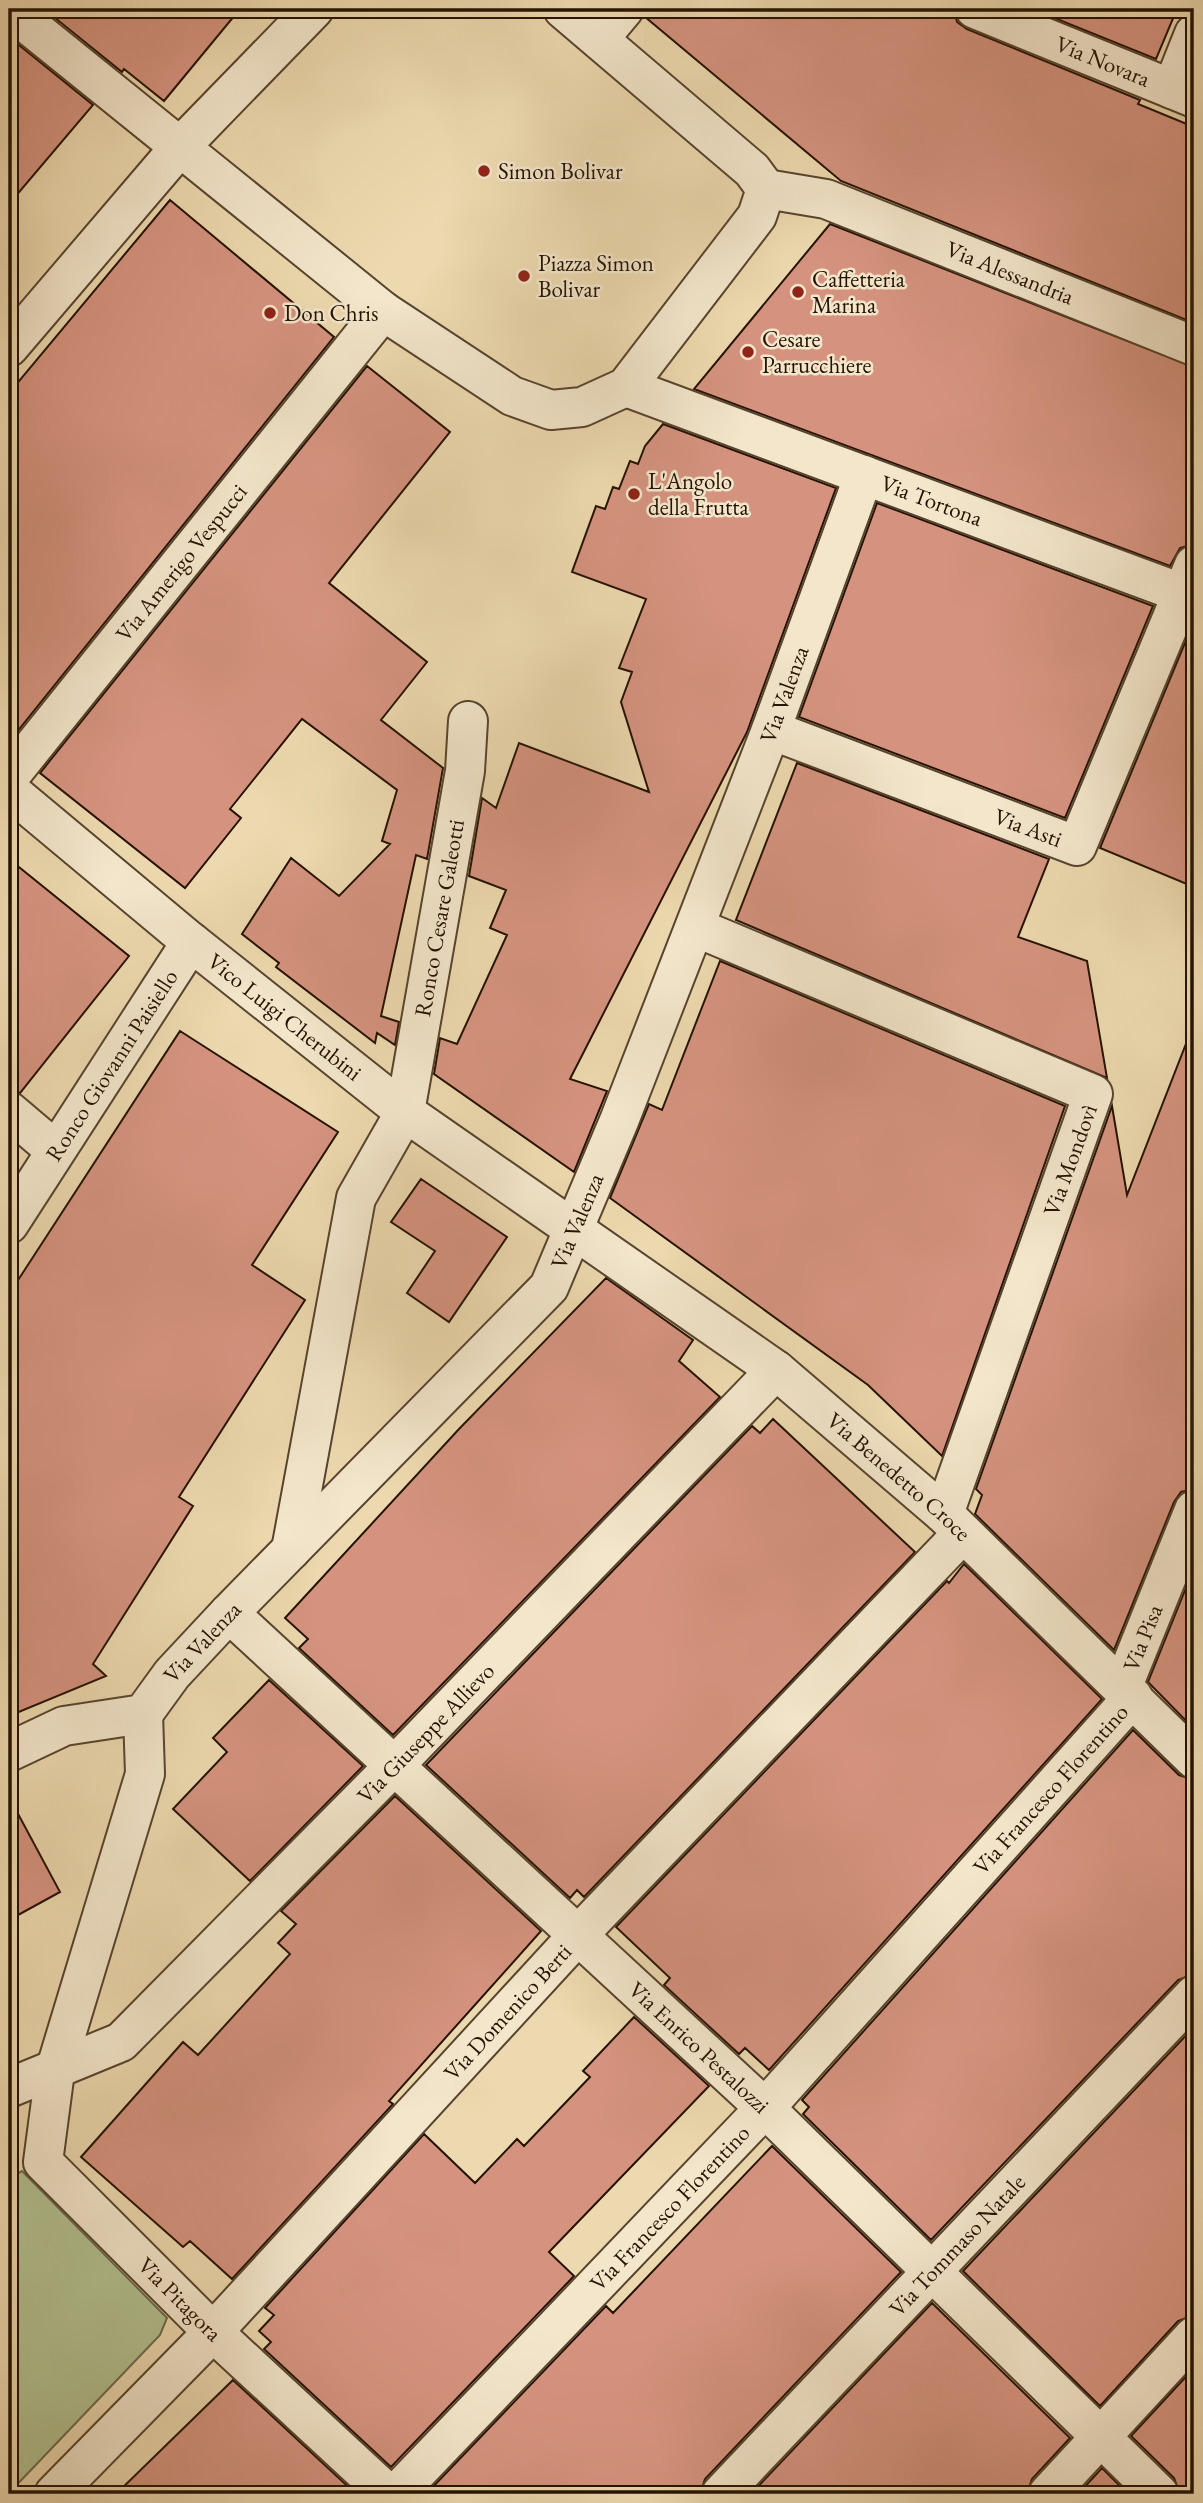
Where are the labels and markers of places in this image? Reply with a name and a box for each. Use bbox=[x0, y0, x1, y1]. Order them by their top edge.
place label: Simon Bolivar bbox=[498, 156, 623, 186]
marker: Simon Bolivar bbox=[476, 163, 492, 179]
place label: Piazza Simon Bolivar bbox=[538, 248, 654, 304]
place label: Caffetteria Marina bbox=[812, 264, 906, 320]
marker: Piazza Simon Bolivar bbox=[516, 268, 532, 284]
marker: Caffetteria Marina bbox=[790, 284, 806, 300]
place label: Don Chris bbox=[284, 298, 378, 328]
marker: Don Chris bbox=[262, 305, 278, 321]
place label: Cesare Parrucchiere bbox=[762, 324, 872, 380]
marker: Cesare Parrucchiere bbox=[740, 344, 756, 360]
place label: L'Angolo della Frutta bbox=[648, 466, 749, 522]
marker: L'Angolo della Frutta bbox=[626, 486, 642, 502]

